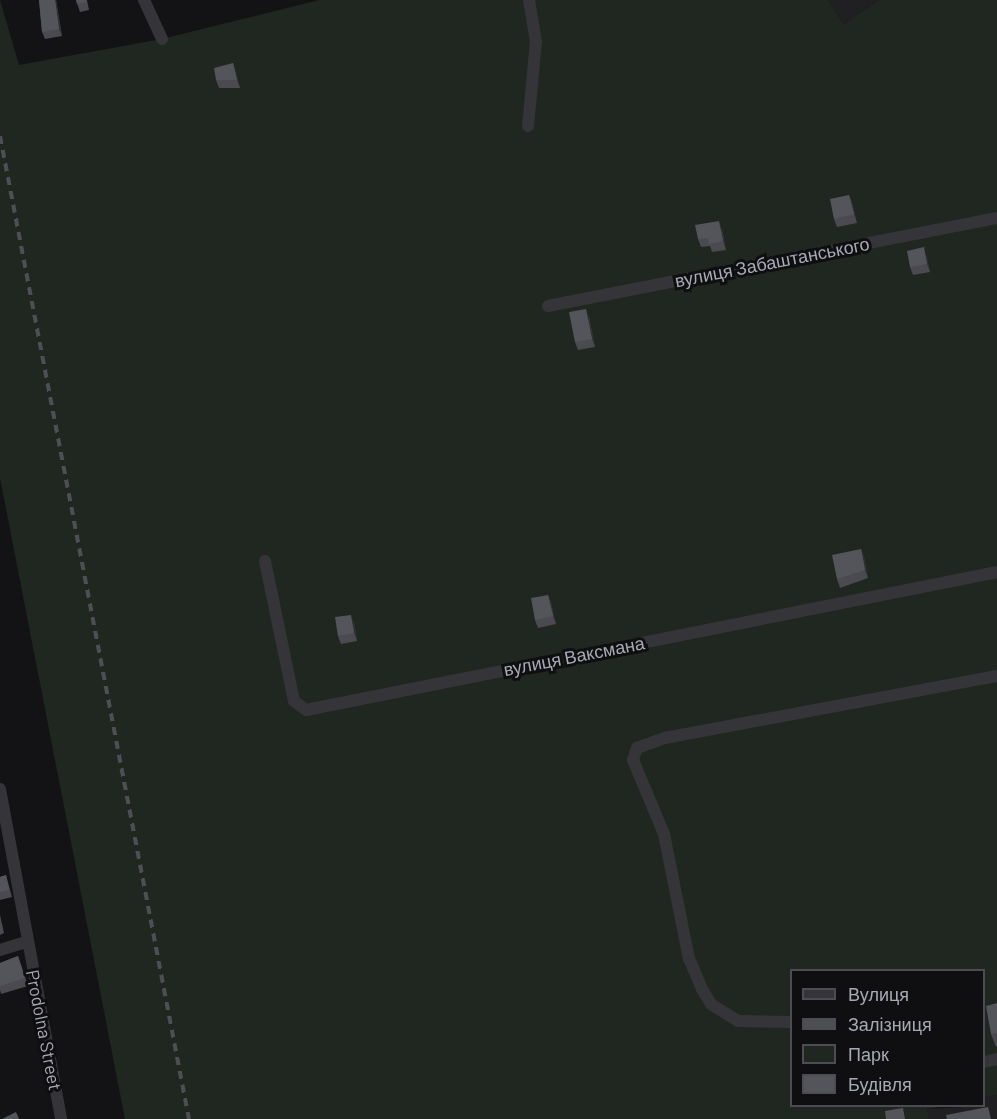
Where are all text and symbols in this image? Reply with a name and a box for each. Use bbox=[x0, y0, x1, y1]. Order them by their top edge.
street label: вулиця Забаштанського bbox=[673, 233, 871, 291]
street label: вулиця Ваксмана bbox=[502, 632, 646, 680]
street label: Prodolna Street bbox=[22, 968, 66, 1092]
legend bbox=[790, 969, 985, 1107]
text: Вулиця bbox=[848, 983, 909, 1005]
text: Залізниця bbox=[848, 1013, 932, 1035]
text: Парк bbox=[848, 1043, 889, 1065]
text: Будівля bbox=[848, 1073, 912, 1095]

